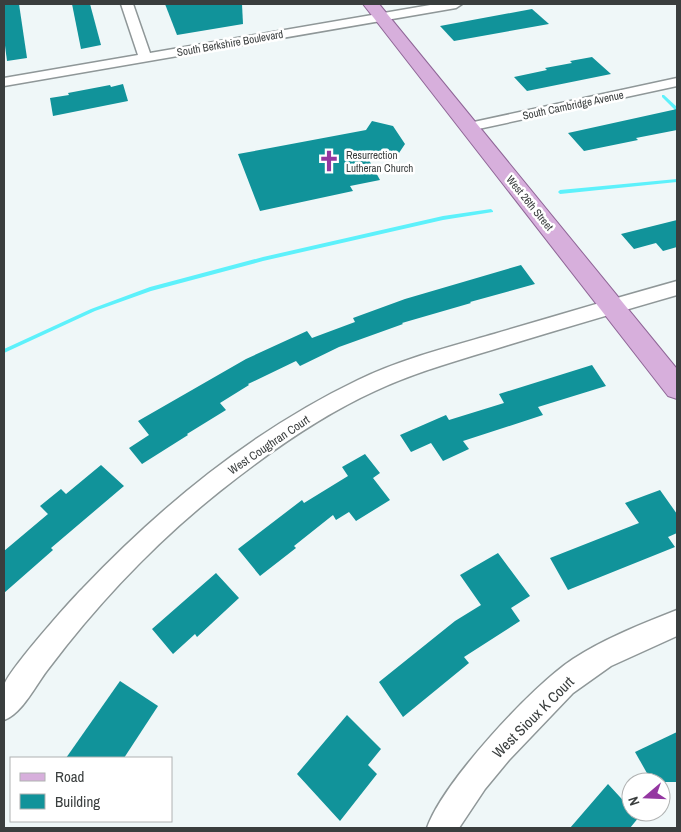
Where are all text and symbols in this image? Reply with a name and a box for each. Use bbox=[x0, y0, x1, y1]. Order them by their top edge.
street label: South Berkshire Boulevard bbox=[176, 27, 284, 59]
street label: South Cambridge Avenue bbox=[521, 87, 625, 123]
church icon: Resurrection Lutheran Church bbox=[316, 148, 342, 174]
place label: Resurrection Lutheran Church bbox=[346, 148, 413, 175]
street label: West 26th Street bbox=[503, 173, 557, 234]
street label: West Coughran Court bbox=[225, 412, 313, 478]
street label: West Sioux K Court bbox=[487, 671, 579, 763]
legend bbox=[10, 757, 172, 822]
text: Road bbox=[55, 766, 84, 787]
north arrow bbox=[621, 772, 671, 822]
text: Building bbox=[55, 791, 100, 812]
text: N bbox=[624, 794, 644, 808]

